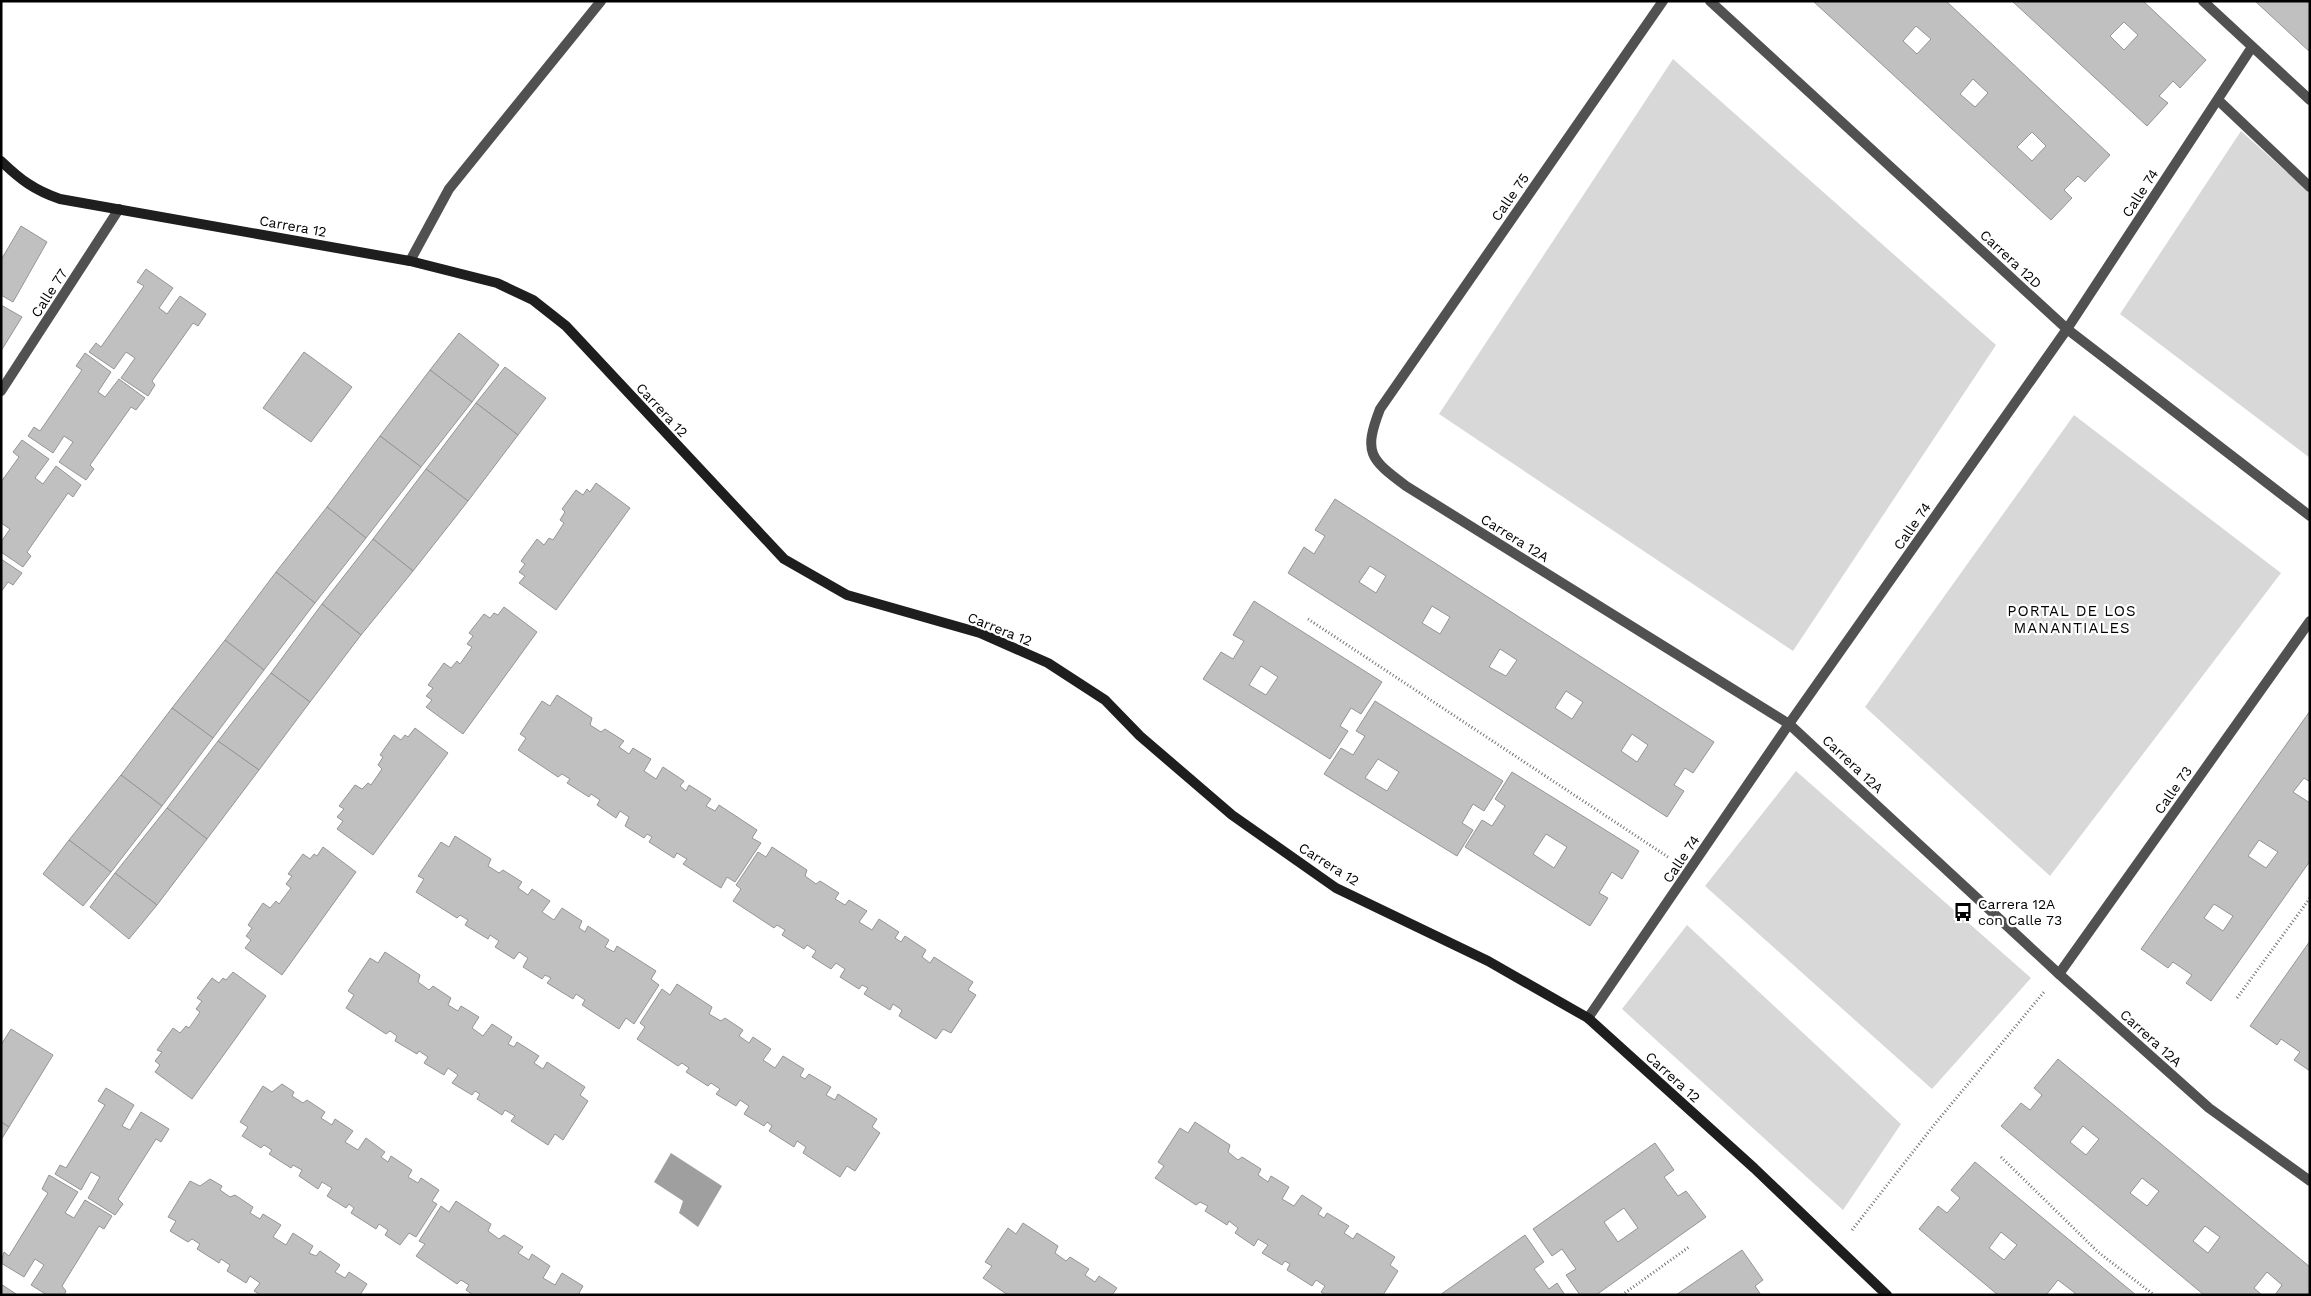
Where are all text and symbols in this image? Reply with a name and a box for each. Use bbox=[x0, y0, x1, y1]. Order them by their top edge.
street label: Calle 74 bbox=[2119, 166, 2161, 220]
street label: Calle 75 bbox=[1488, 170, 1532, 224]
street label: Carrera 12 bbox=[258, 212, 328, 240]
street label: Carrera 12D bbox=[1977, 227, 2045, 291]
street label: Calle 77 bbox=[28, 266, 71, 320]
street label: Carrera 12 bbox=[633, 380, 691, 440]
street label: Calle 74 bbox=[1890, 499, 1934, 553]
street label: Carrera 12A bbox=[1478, 511, 1552, 565]
district label: PORTAL DE LOS MANANTIALES bbox=[2007, 602, 2137, 637]
street label: Carrera 12 bbox=[965, 609, 1035, 649]
street label: Carrera 12A bbox=[1819, 732, 1887, 796]
street label: Calle 73 bbox=[2151, 763, 2195, 817]
street label: Calle 74 bbox=[1659, 832, 1703, 886]
street label: Carrera 12 bbox=[1296, 839, 1362, 889]
place label: Carrera 12A con Calle 73 bbox=[1978, 896, 2062, 928]
bus stop icon: Carrera 12A con Calle 73 bbox=[1952, 901, 1974, 923]
street label: Carrera 12A bbox=[2117, 1006, 2185, 1070]
street label: Carrera 12 bbox=[1642, 1048, 1704, 1106]

